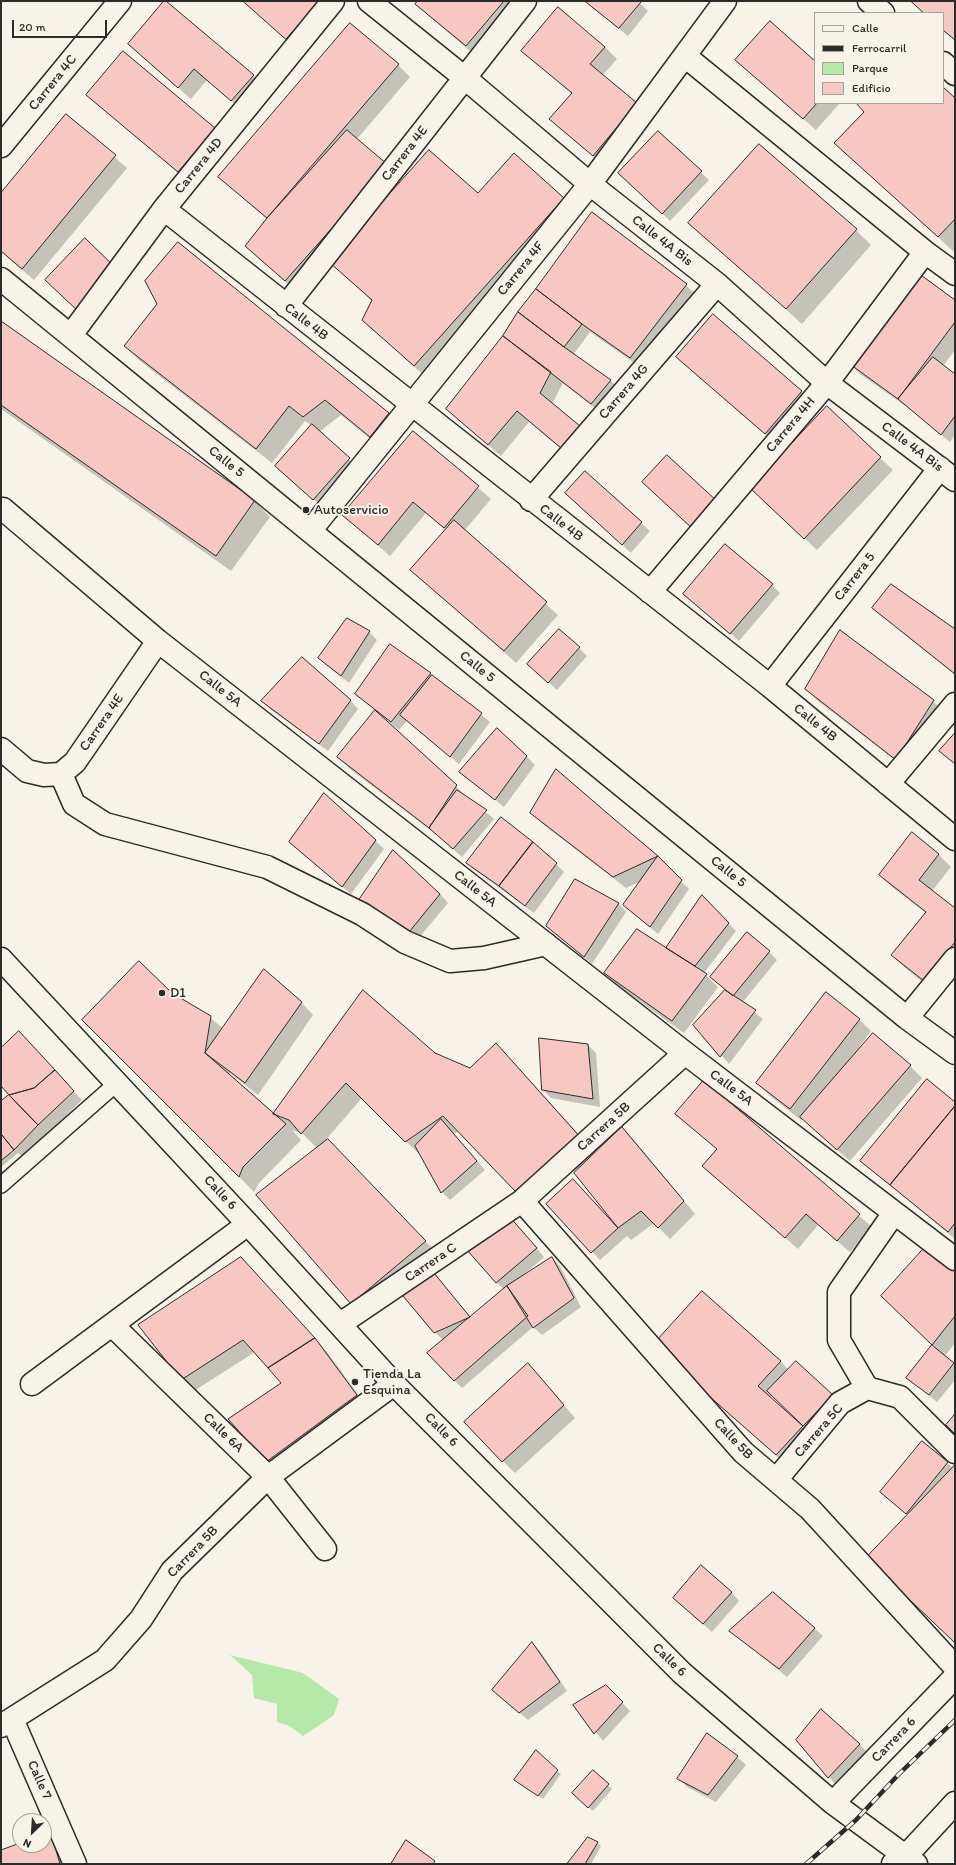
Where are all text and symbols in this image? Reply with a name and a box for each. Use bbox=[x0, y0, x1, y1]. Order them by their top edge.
scale bar bbox=[14, 12, 109, 38]
legend bbox=[814, 12, 944, 104]
text: 20 m bbox=[19, 20, 46, 34]
text: Calle bbox=[852, 21, 878, 35]
text: Ferrocarril bbox=[852, 41, 907, 55]
street label: Carrera 4C bbox=[25, 52, 81, 114]
text: Parque bbox=[852, 61, 888, 75]
text: Edificio bbox=[852, 81, 891, 95]
street label: Carrera 4E bbox=[378, 123, 432, 185]
street label: Carrera 4D bbox=[171, 135, 227, 197]
street label: Calle 4A Bis bbox=[628, 212, 696, 270]
street label: Carrera 4F bbox=[494, 238, 548, 300]
street label: Calle 4B bbox=[281, 300, 331, 344]
street label: Carrera 4G bbox=[595, 361, 653, 423]
street label: Carrera 4H bbox=[763, 394, 819, 456]
street label: Calle 4A Bis bbox=[878, 418, 946, 476]
street label: Calle 5 bbox=[205, 442, 247, 482]
street label: Calle 4B bbox=[536, 501, 586, 545]
place label: Autoservicio bbox=[314, 502, 389, 518]
marker: Autoservicio bbox=[301, 505, 311, 515]
street label: Carrera 5 bbox=[831, 549, 879, 605]
street label: Calle 5 bbox=[456, 647, 498, 687]
street label: Calle 5A bbox=[195, 667, 245, 711]
street label: Carrera 4E bbox=[76, 691, 128, 755]
street label: Calle 4B bbox=[790, 700, 840, 746]
street label: Calle 5 bbox=[707, 852, 749, 892]
street label: Calle 5A bbox=[450, 867, 500, 911]
place label: D1 bbox=[170, 985, 186, 1001]
marker: D1 bbox=[157, 988, 167, 998]
street label: Calle 5A bbox=[706, 1066, 756, 1110]
street label: Carrera 5B bbox=[574, 1099, 634, 1155]
street label: Calle 6 bbox=[200, 1172, 240, 1214]
street label: Carrera C bbox=[402, 1240, 460, 1286]
place label: Tienda La Esquina bbox=[363, 1366, 421, 1398]
marker: Tienda La Esquina bbox=[350, 1377, 360, 1387]
street label: Carrera 5C bbox=[791, 1401, 847, 1461]
street label: Calle 6A bbox=[199, 1409, 247, 1457]
street label: Calle 6 bbox=[420, 1409, 462, 1451]
street label: Calle 5B bbox=[710, 1415, 756, 1463]
street label: Carrera 5B bbox=[164, 1522, 222, 1582]
street label: Calle 6 bbox=[648, 1640, 690, 1680]
street label: Carrera 6 bbox=[868, 1714, 920, 1766]
street label: Calle 7 bbox=[23, 1758, 55, 1802]
north arrow bbox=[12, 1813, 52, 1853]
text: N bbox=[21, 1836, 33, 1851]

